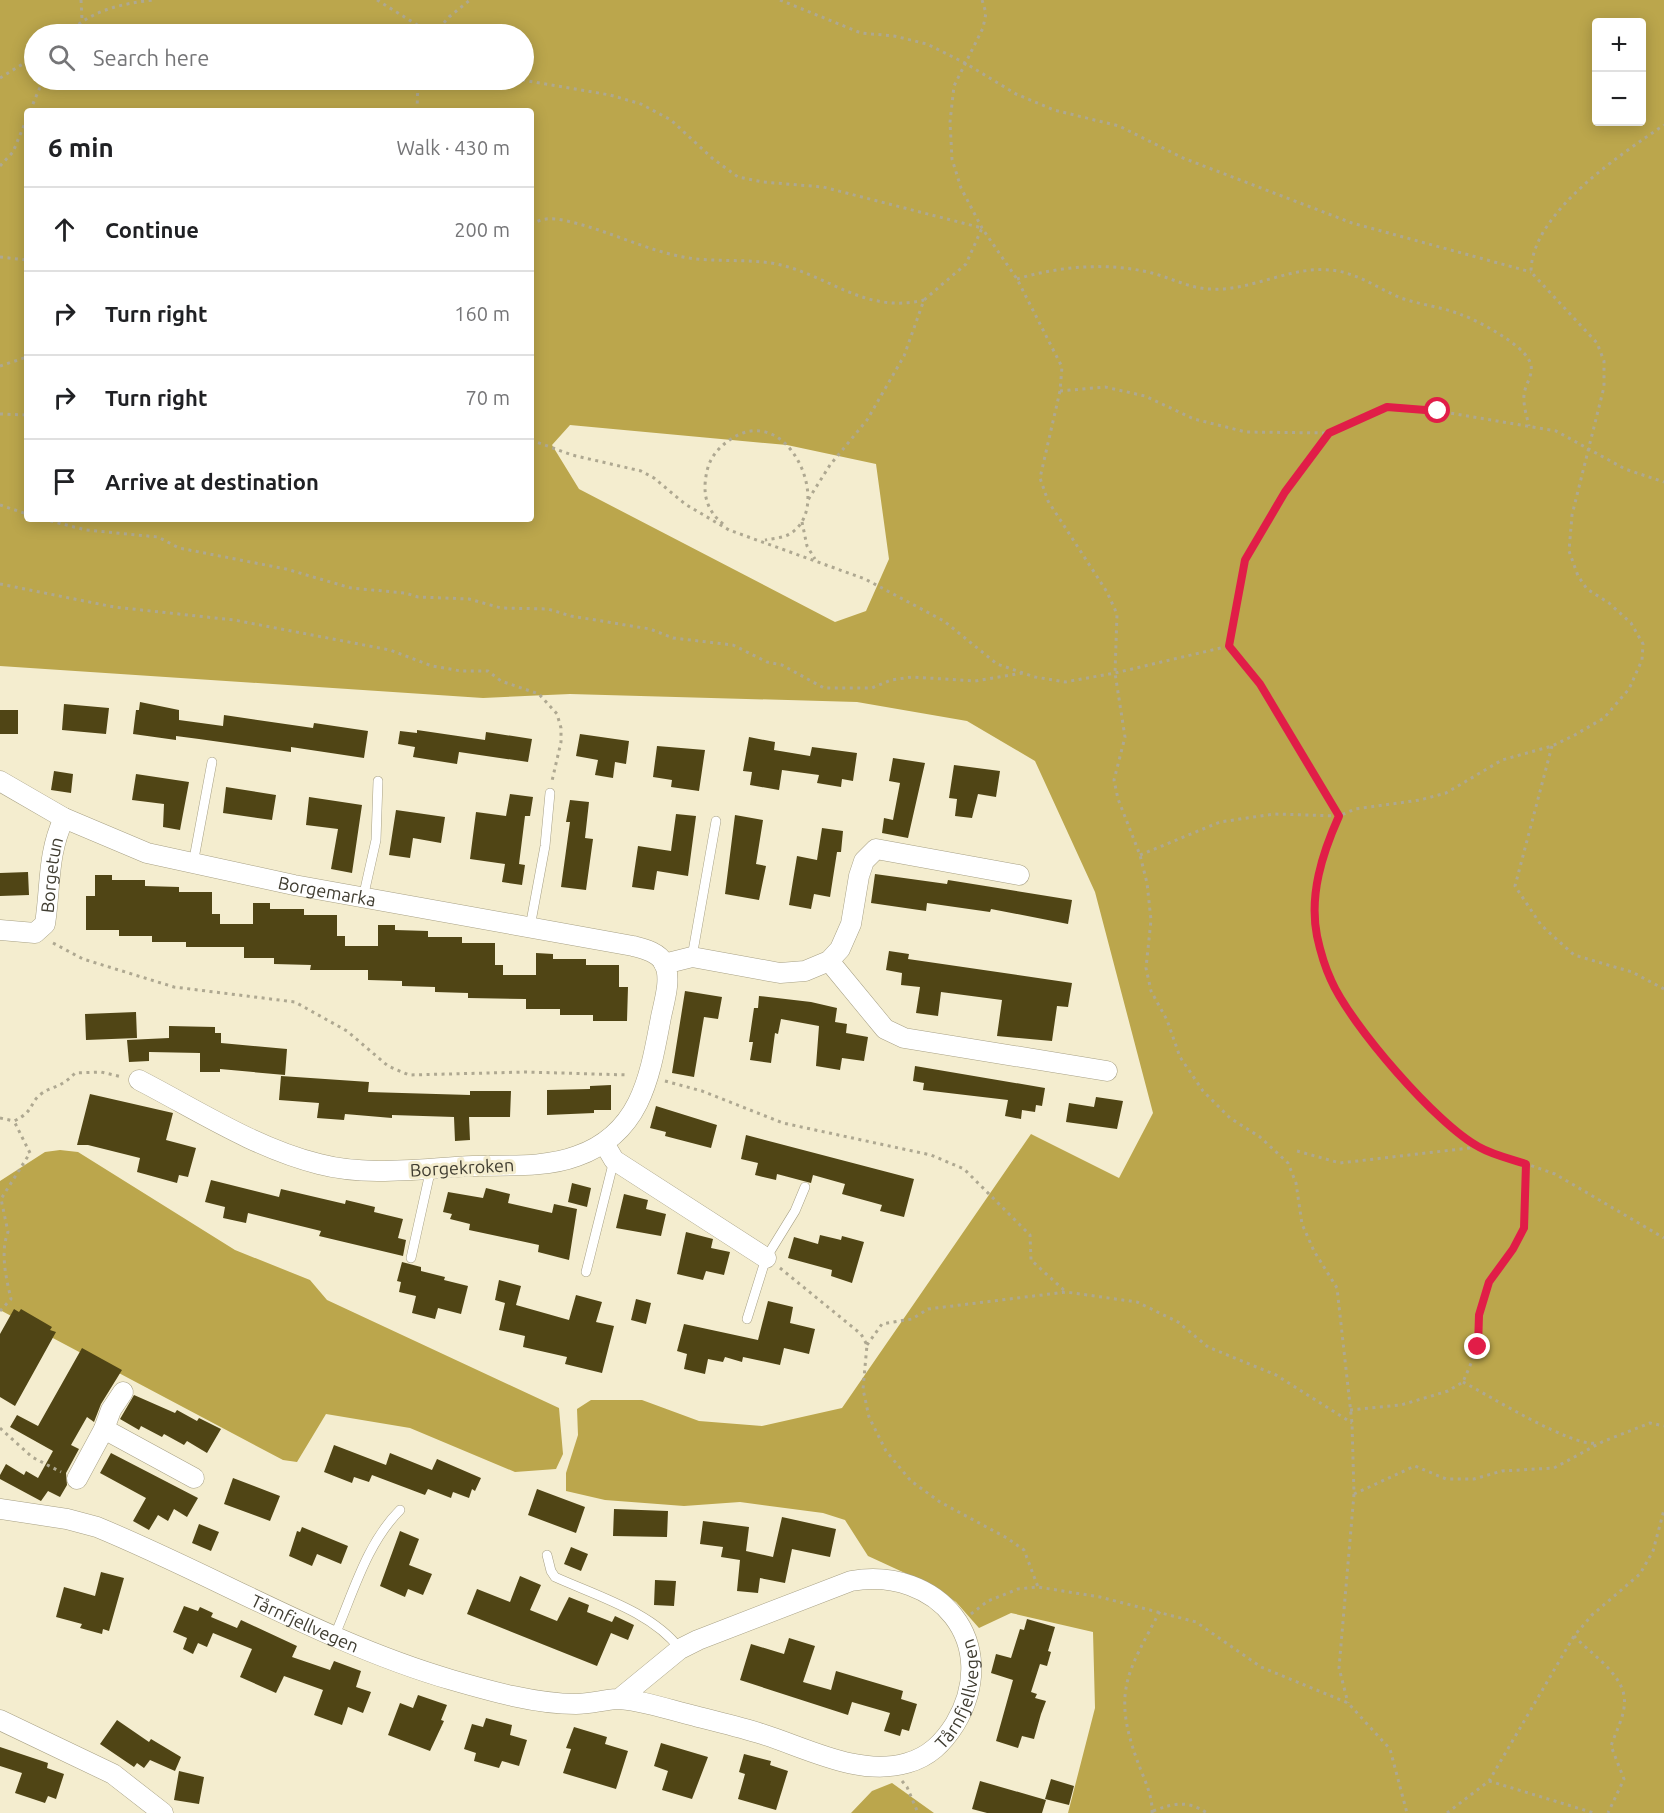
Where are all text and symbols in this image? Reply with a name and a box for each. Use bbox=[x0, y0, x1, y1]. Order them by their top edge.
map controls bbox=[1592, 18, 1646, 126]
button: + bbox=[1592, 18, 1646, 72]
search box bbox=[24, 24, 534, 90]
icon: search bbox=[45, 41, 78, 74]
text: Search here bbox=[93, 45, 209, 70]
button: − bbox=[1592, 72, 1646, 126]
text: 6 min bbox=[48, 133, 114, 162]
text: Walk · 430 m bbox=[397, 136, 510, 159]
icon: ahead bbox=[48, 213, 81, 246]
text: Continue bbox=[105, 217, 199, 242]
text: 200 m bbox=[454, 218, 510, 241]
icon: right bbox=[48, 297, 81, 330]
text: Turn right bbox=[105, 301, 207, 326]
text: 160 m bbox=[454, 302, 510, 325]
icon: right bbox=[48, 381, 81, 414]
text: Turn right bbox=[105, 385, 207, 410]
text: 70 m bbox=[466, 386, 510, 409]
route start bbox=[1424, 397, 1450, 423]
icon: arrive bbox=[48, 465, 81, 498]
text: Arrive at destination bbox=[105, 469, 319, 494]
street label: Borgetun bbox=[37, 835, 66, 914]
street label: Borgemarka bbox=[276, 872, 378, 910]
street label: Borgekroken bbox=[409, 1154, 515, 1180]
route end bbox=[1464, 1333, 1490, 1359]
street label: Tårnfjellvegen bbox=[248, 1590, 362, 1656]
street label: Tårnfjellvegen bbox=[931, 1637, 981, 1753]

